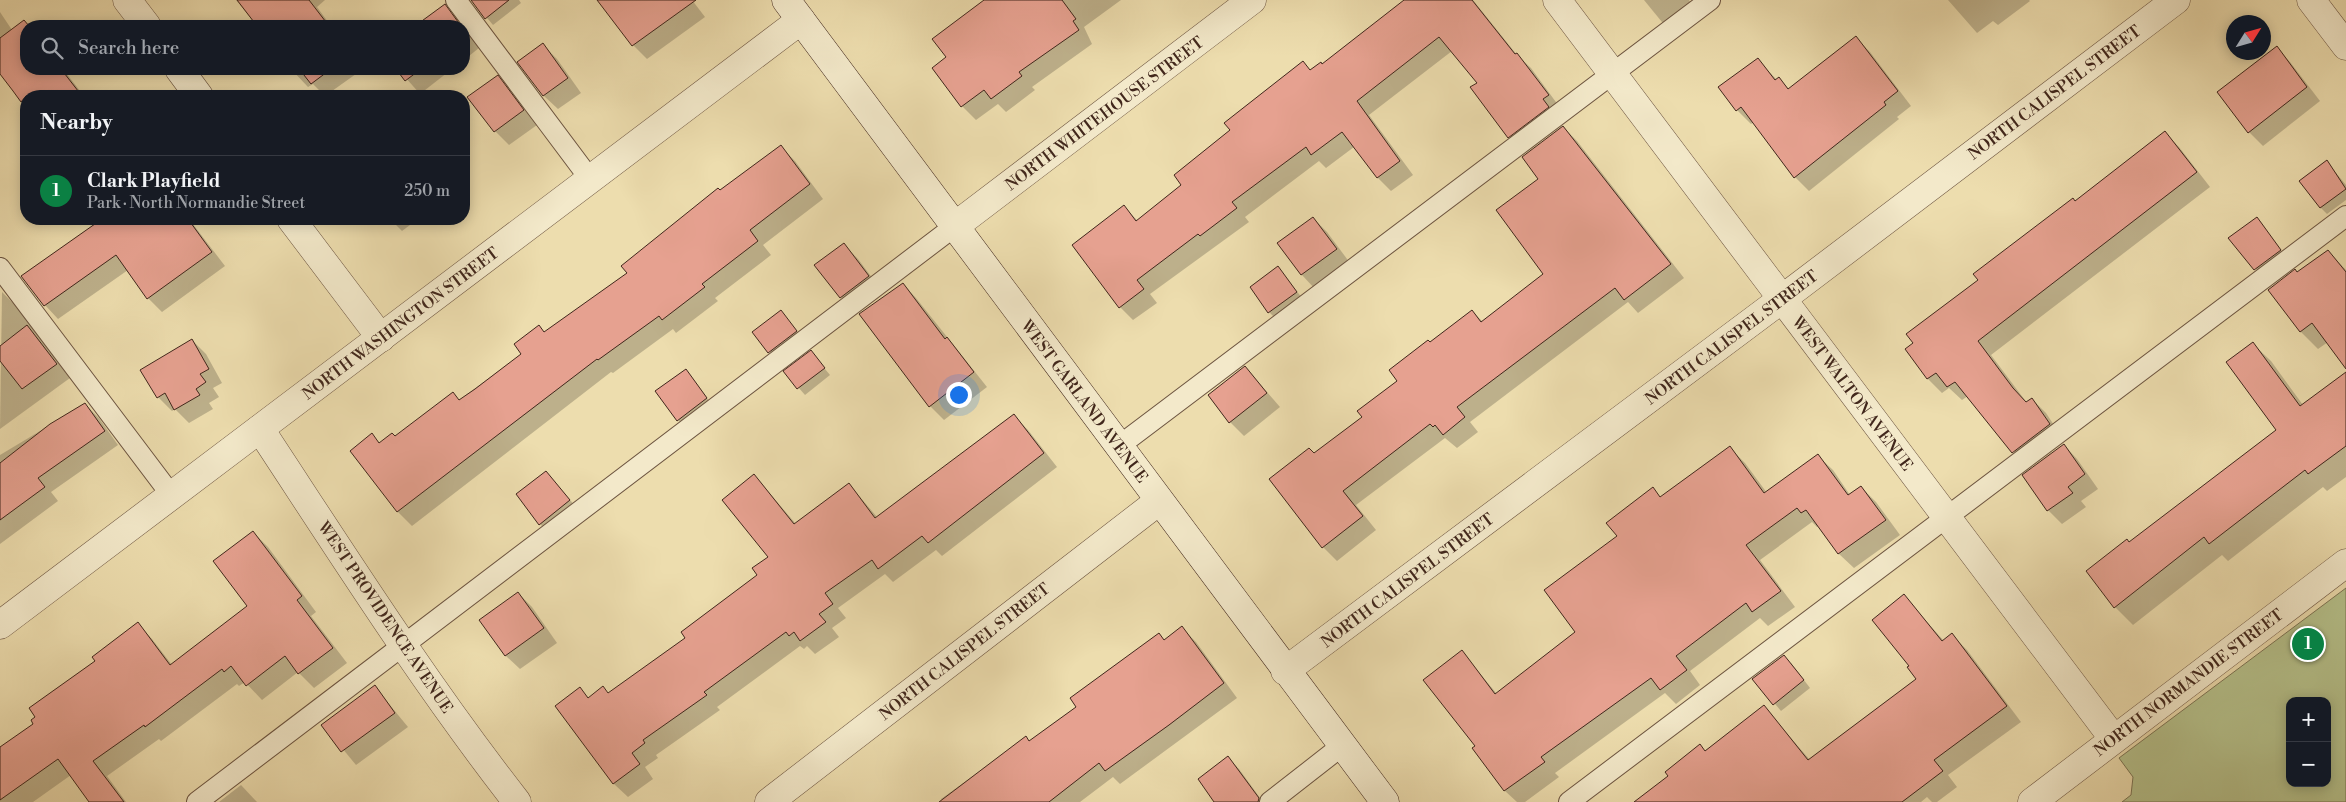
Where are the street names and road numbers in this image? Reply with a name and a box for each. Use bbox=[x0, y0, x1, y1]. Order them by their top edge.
street label: NORTH CALISPEL STREET bbox=[1964, 21, 2145, 164]
street label: NORTH WHITEHOUSE STREET bbox=[1001, 33, 1208, 195]
street label: NORTH WASHINGTON STREET bbox=[298, 243, 503, 404]
street label: NORTH CALISPEL STREET bbox=[1641, 266, 1822, 409]
street label: WEST WALTON AVENUE bbox=[1787, 312, 1917, 475]
street label: WEST GARLAND AVENUE bbox=[1016, 315, 1152, 487]
street label: NORTH CALISPEL STREET bbox=[1317, 509, 1498, 652]
street label: WEST PROVIDENCE AVENUE bbox=[313, 517, 457, 717]
street label: NORTH CALISPEL STREET bbox=[875, 579, 1054, 725]
street label: NORTH NORMANDIE STREET bbox=[2090, 605, 2287, 761]

